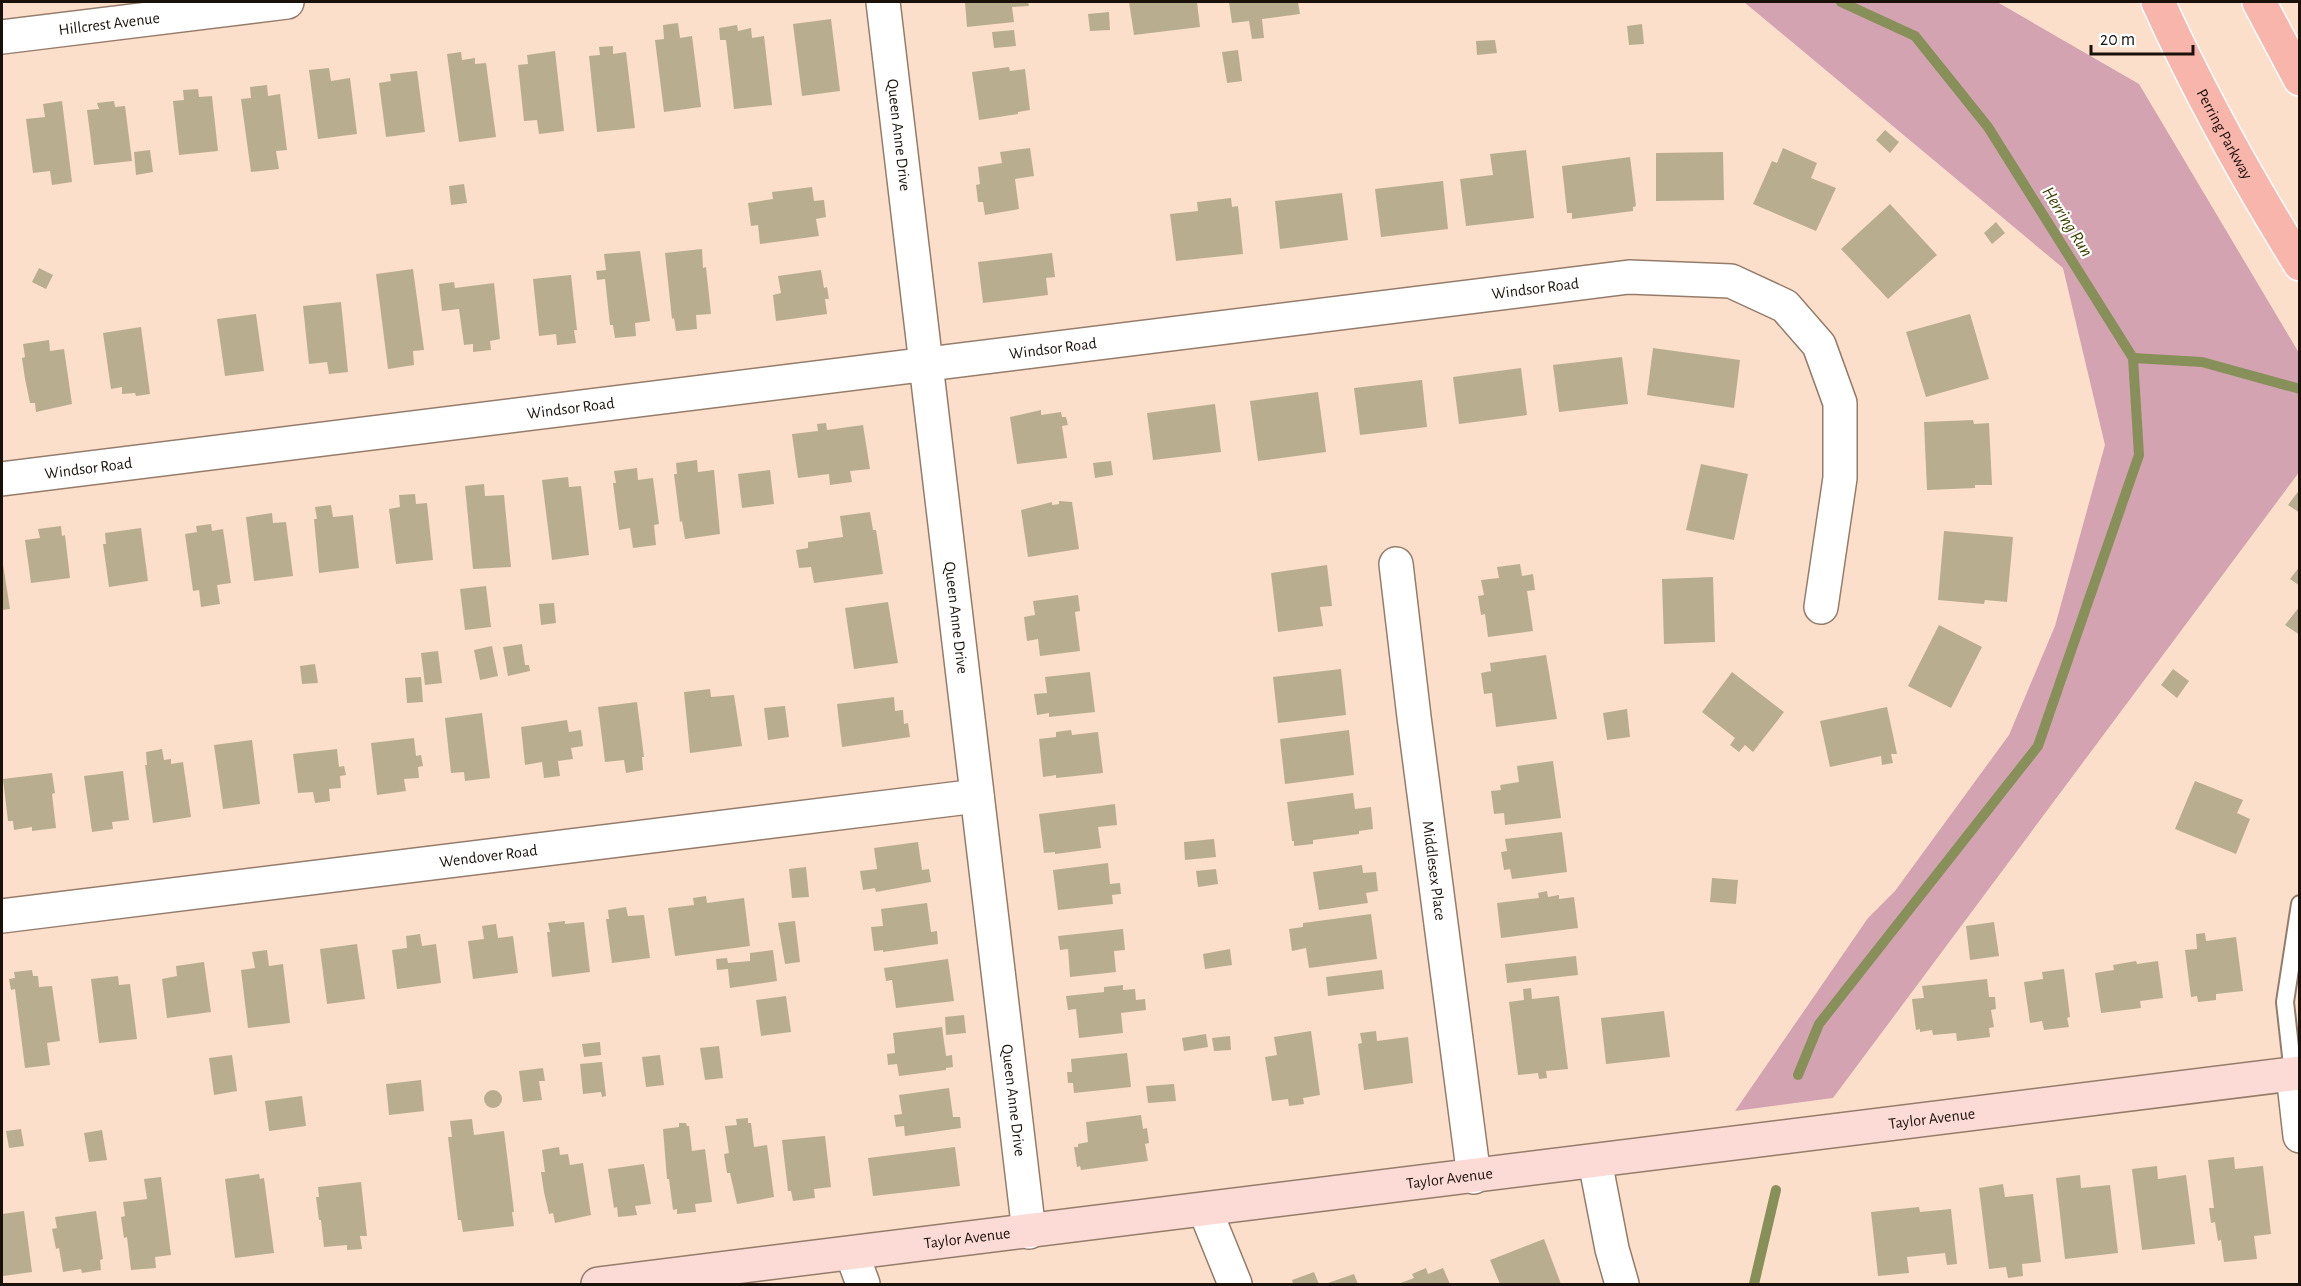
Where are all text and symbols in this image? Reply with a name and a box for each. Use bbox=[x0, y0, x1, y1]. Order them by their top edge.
street label: Hillcrest Avenue bbox=[58, 10, 161, 38]
scale bar bbox=[2091, 18, 2193, 56]
text: 20 m bbox=[2100, 31, 2135, 49]
street label: Queen Anne Drive bbox=[883, 78, 913, 192]
street label: Perring Parkway bbox=[2194, 86, 2256, 183]
water label: Herring Run bbox=[2038, 184, 2096, 260]
street label: Windsor Road bbox=[1491, 275, 1580, 302]
street label: Windsor Road bbox=[1008, 335, 1098, 362]
street label: Windsor Road bbox=[526, 395, 615, 422]
street label: Windsor Road bbox=[44, 455, 133, 482]
street label: Queen Anne Drive bbox=[940, 561, 971, 675]
street label: Middlesex Place bbox=[1420, 820, 1448, 922]
street label: Wendover Road bbox=[438, 842, 538, 870]
street label: Queen Anne Drive bbox=[998, 1043, 1028, 1157]
street label: Taylor Avenue bbox=[1888, 1105, 1976, 1132]
street label: Taylor Avenue bbox=[1405, 1165, 1494, 1192]
street label: Taylor Avenue bbox=[923, 1225, 1011, 1252]

